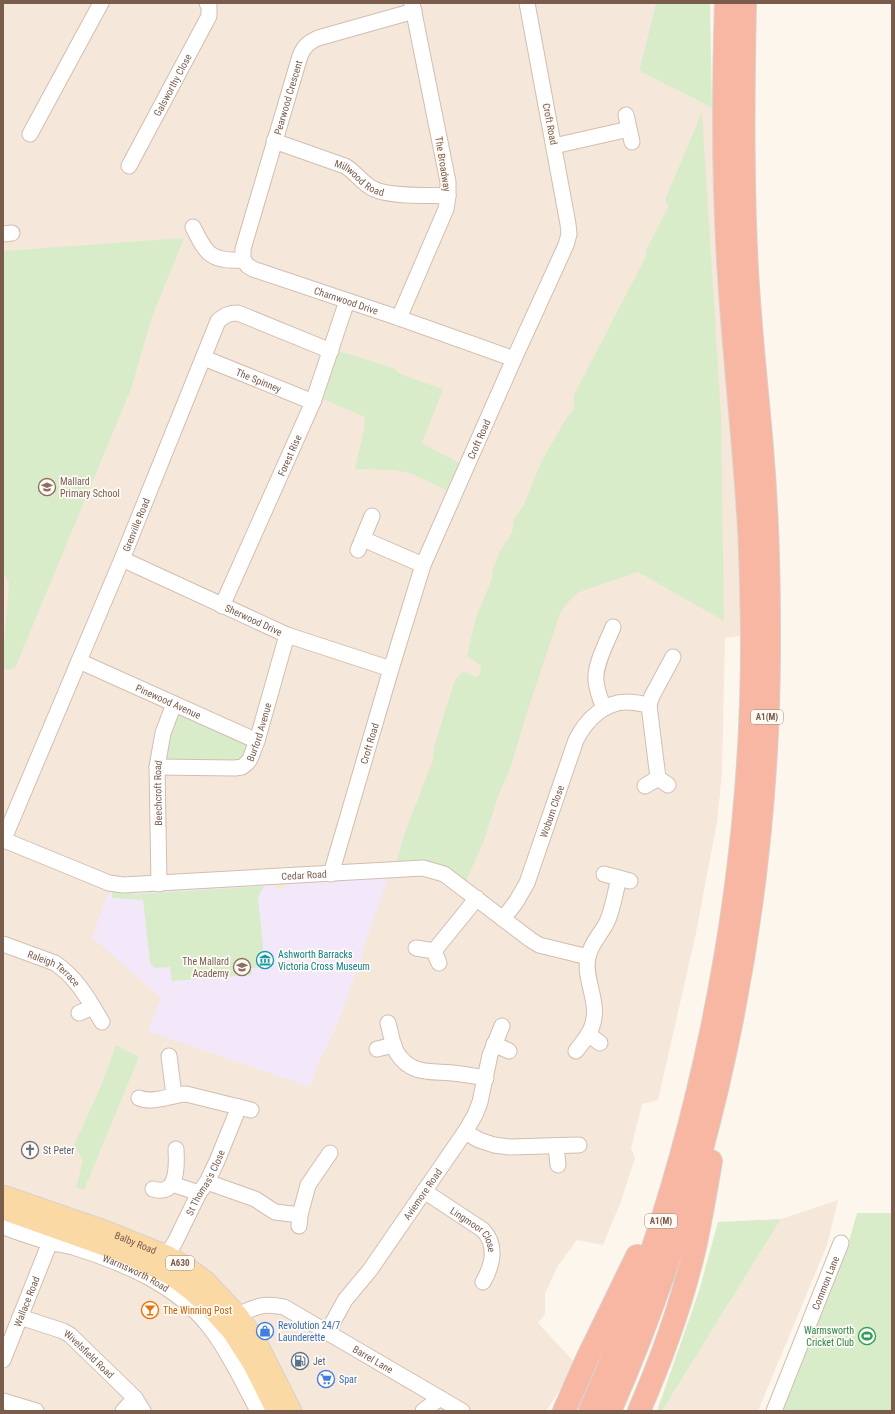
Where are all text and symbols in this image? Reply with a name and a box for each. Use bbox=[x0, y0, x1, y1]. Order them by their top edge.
street label: Galsworthy Close bbox=[151, 52, 194, 118]
street label: Pearwood Crescent bbox=[272, 59, 304, 136]
street label: Croft Road bbox=[541, 102, 559, 146]
street label: The Broadway bbox=[433, 136, 453, 192]
street label: Millwood Road bbox=[333, 157, 385, 198]
street label: Charnwood Drive bbox=[313, 284, 380, 316]
street label: The Spinney bbox=[234, 366, 283, 394]
street label: Croft Road bbox=[465, 418, 492, 461]
street label: Forest Rise bbox=[275, 433, 303, 478]
place label: Mallard Primary School bbox=[60, 476, 120, 499]
school or university icon: Mallard Primary School bbox=[37, 477, 57, 497]
street label: Grenville Road bbox=[120, 496, 152, 553]
street label: Sherwood Drive bbox=[223, 602, 284, 638]
street label: Pinewood Avenue bbox=[134, 682, 203, 721]
street label: Burford Avenue bbox=[244, 701, 273, 763]
road number: A1(M) bbox=[751, 710, 783, 724]
street label: Croft Road bbox=[358, 722, 380, 765]
street label: Beechcroft Road bbox=[151, 759, 164, 826]
street label: Woburn Close bbox=[537, 783, 566, 839]
street label: Cedar Road bbox=[281, 868, 327, 882]
street label: Raleigh Terrace bbox=[26, 948, 83, 989]
place label: Ashworth Barracks Victoria Cross Museum bbox=[278, 949, 370, 972]
museum icon: Ashworth Barracks Victoria Cross Museum bbox=[255, 950, 275, 970]
place label: The Mallard Academy bbox=[182, 956, 229, 979]
school or university icon: The Mallard Academy bbox=[232, 957, 252, 977]
church icon: St Peter bbox=[20, 1140, 40, 1160]
place label: St Peter bbox=[43, 1145, 74, 1156]
street label: St Thomas's Close bbox=[183, 1148, 227, 1217]
street label: Aviemore Road bbox=[401, 1166, 444, 1222]
street label: Lingmoor Close bbox=[448, 1205, 498, 1253]
road number: A1(M) bbox=[645, 1214, 677, 1228]
street label: Balby Road bbox=[113, 1229, 158, 1256]
street label: Warmsworth Road bbox=[101, 1252, 171, 1294]
street label: Common Lane bbox=[809, 1254, 841, 1311]
road number: A630 bbox=[166, 1256, 194, 1270]
street label: Wallace Road bbox=[11, 1275, 41, 1328]
bar icon: The Winning Post bbox=[140, 1300, 160, 1320]
place label: The Winning Post bbox=[163, 1305, 232, 1316]
place label: Revolution 24/7 Launderette bbox=[278, 1320, 340, 1343]
shop icon: Revolution 24/7 Launderette bbox=[255, 1321, 275, 1341]
place label: Warmsworth Cricket Club bbox=[804, 1325, 854, 1348]
sports icon: Warmsworth Cricket Club bbox=[857, 1326, 877, 1346]
street label: Wivelsfield Road bbox=[62, 1327, 116, 1380]
street label: Barrel Lane bbox=[351, 1343, 395, 1375]
fuel station icon: Jet bbox=[290, 1351, 310, 1371]
place label: Jet bbox=[313, 1356, 326, 1367]
supermarket icon: Spar bbox=[316, 1369, 336, 1389]
place label: Spar bbox=[339, 1374, 357, 1385]

